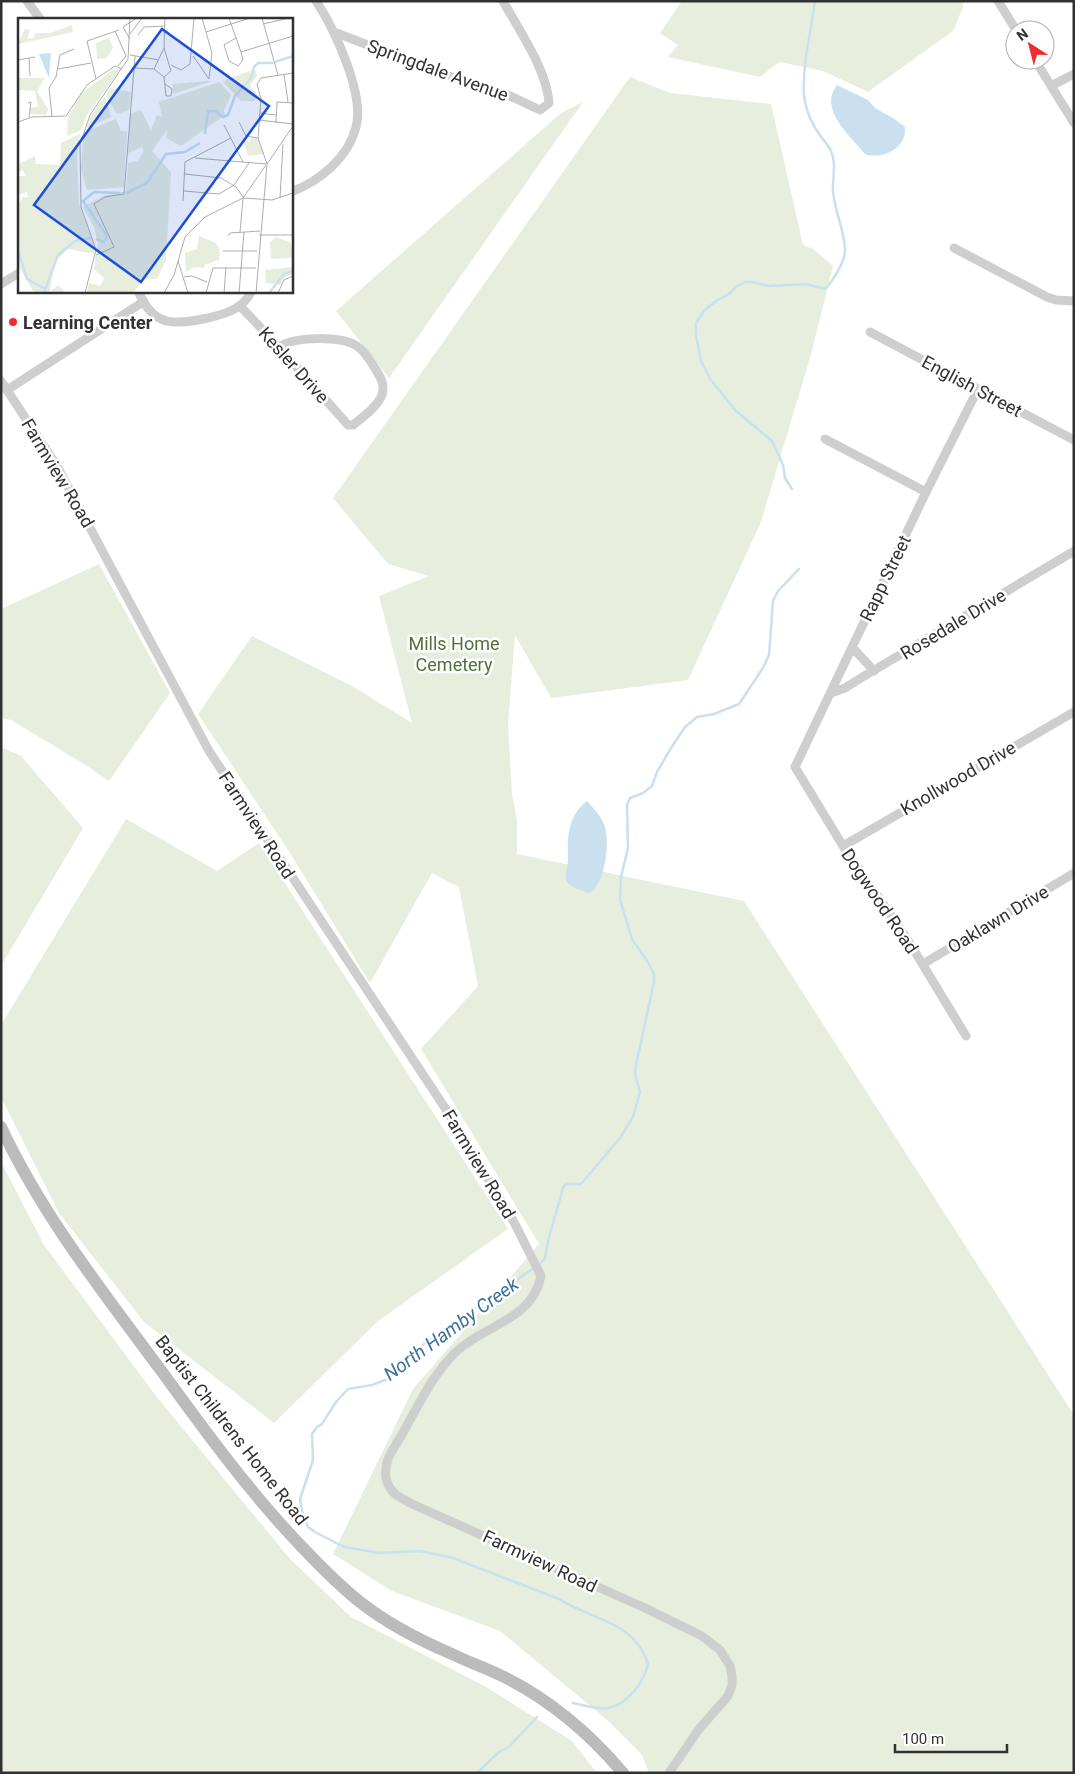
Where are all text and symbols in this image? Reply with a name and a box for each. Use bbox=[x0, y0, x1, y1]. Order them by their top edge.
inset map bbox=[18, 18, 292, 292]
north arrow bbox=[1005, 20, 1055, 70]
text: N bbox=[1014, 25, 1031, 44]
street label: Springdale Avenue bbox=[365, 35, 511, 105]
place label: Learning Center bbox=[23, 312, 153, 333]
marker: Learning Center bbox=[7, 316, 19, 328]
street label: Kesler Drive bbox=[254, 323, 334, 407]
street label: English Street bbox=[918, 351, 1026, 421]
street label: Farmview Road bbox=[17, 415, 99, 531]
street label: Rapp Street bbox=[855, 531, 915, 624]
street label: Rosedale Drive bbox=[897, 584, 1009, 664]
park label: Mills Home Cemetery bbox=[408, 633, 500, 675]
street label: Knollwood Drive bbox=[897, 737, 1019, 819]
street label: Farmview Road bbox=[215, 768, 299, 882]
street label: Dogwood Road bbox=[837, 844, 923, 958]
street label: Oaklawn Drive bbox=[944, 881, 1052, 957]
street label: Farmview Road bbox=[438, 1106, 520, 1222]
water label: North Hamby Creek bbox=[379, 1272, 523, 1386]
street label: Baptist Childrens Home Road bbox=[151, 1331, 313, 1529]
street label: Farmview Road bbox=[480, 1525, 600, 1597]
scale bar bbox=[895, 1722, 1008, 1754]
text: 100 m bbox=[902, 1730, 944, 1748]

